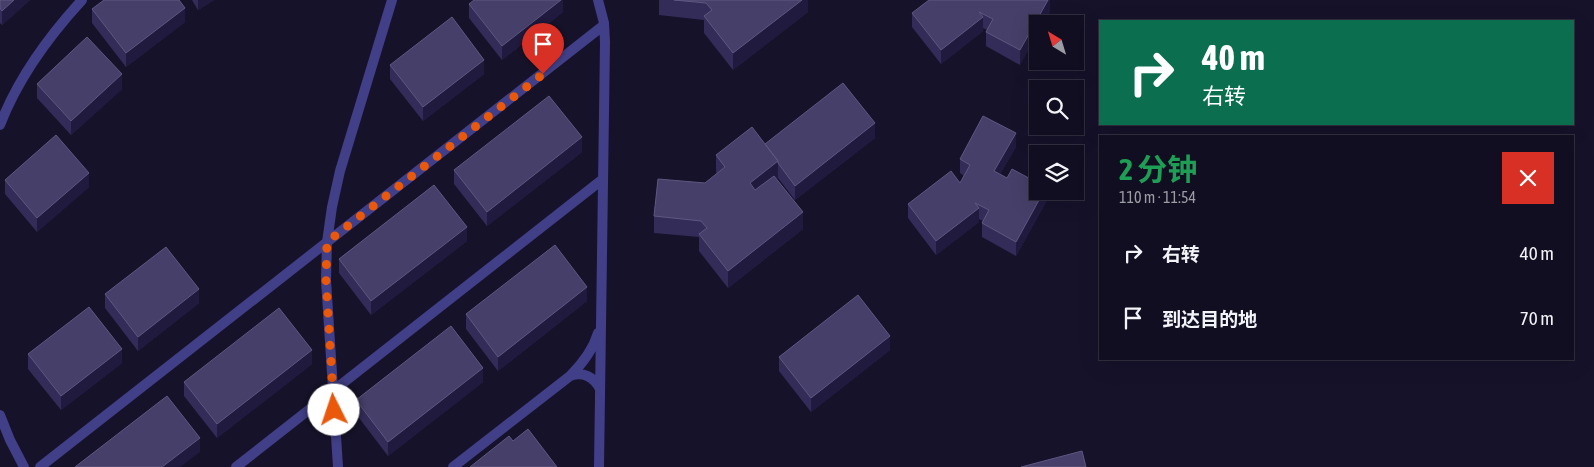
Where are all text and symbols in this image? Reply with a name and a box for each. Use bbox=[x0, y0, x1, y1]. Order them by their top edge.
north arrow bbox=[1029, 15, 1084, 70]
map controls bbox=[1029, 15, 1084, 200]
pin bbox=[522, 23, 564, 74]
icon: arrive bbox=[529, 30, 557, 58]
text: 40 m bbox=[1202, 37, 1265, 77]
icon: right bbox=[1119, 40, 1184, 105]
button: search bbox=[1029, 80, 1084, 135]
text: 右转 bbox=[1202, 83, 1246, 109]
button: layers bbox=[1029, 145, 1084, 200]
text: 2 分钟 bbox=[1119, 152, 1197, 186]
button: close bbox=[1502, 152, 1554, 204]
text: 110 m · 11:54 bbox=[1119, 188, 1196, 206]
icon: right bbox=[1119, 239, 1147, 267]
text: 40 m bbox=[1520, 242, 1554, 264]
text: 右转 bbox=[1162, 243, 1200, 265]
icon: arrive bbox=[1119, 304, 1147, 332]
text: 70 m bbox=[1520, 307, 1554, 329]
text: 到达目的地 bbox=[1162, 308, 1257, 330]
position arrow bbox=[307, 383, 359, 435]

